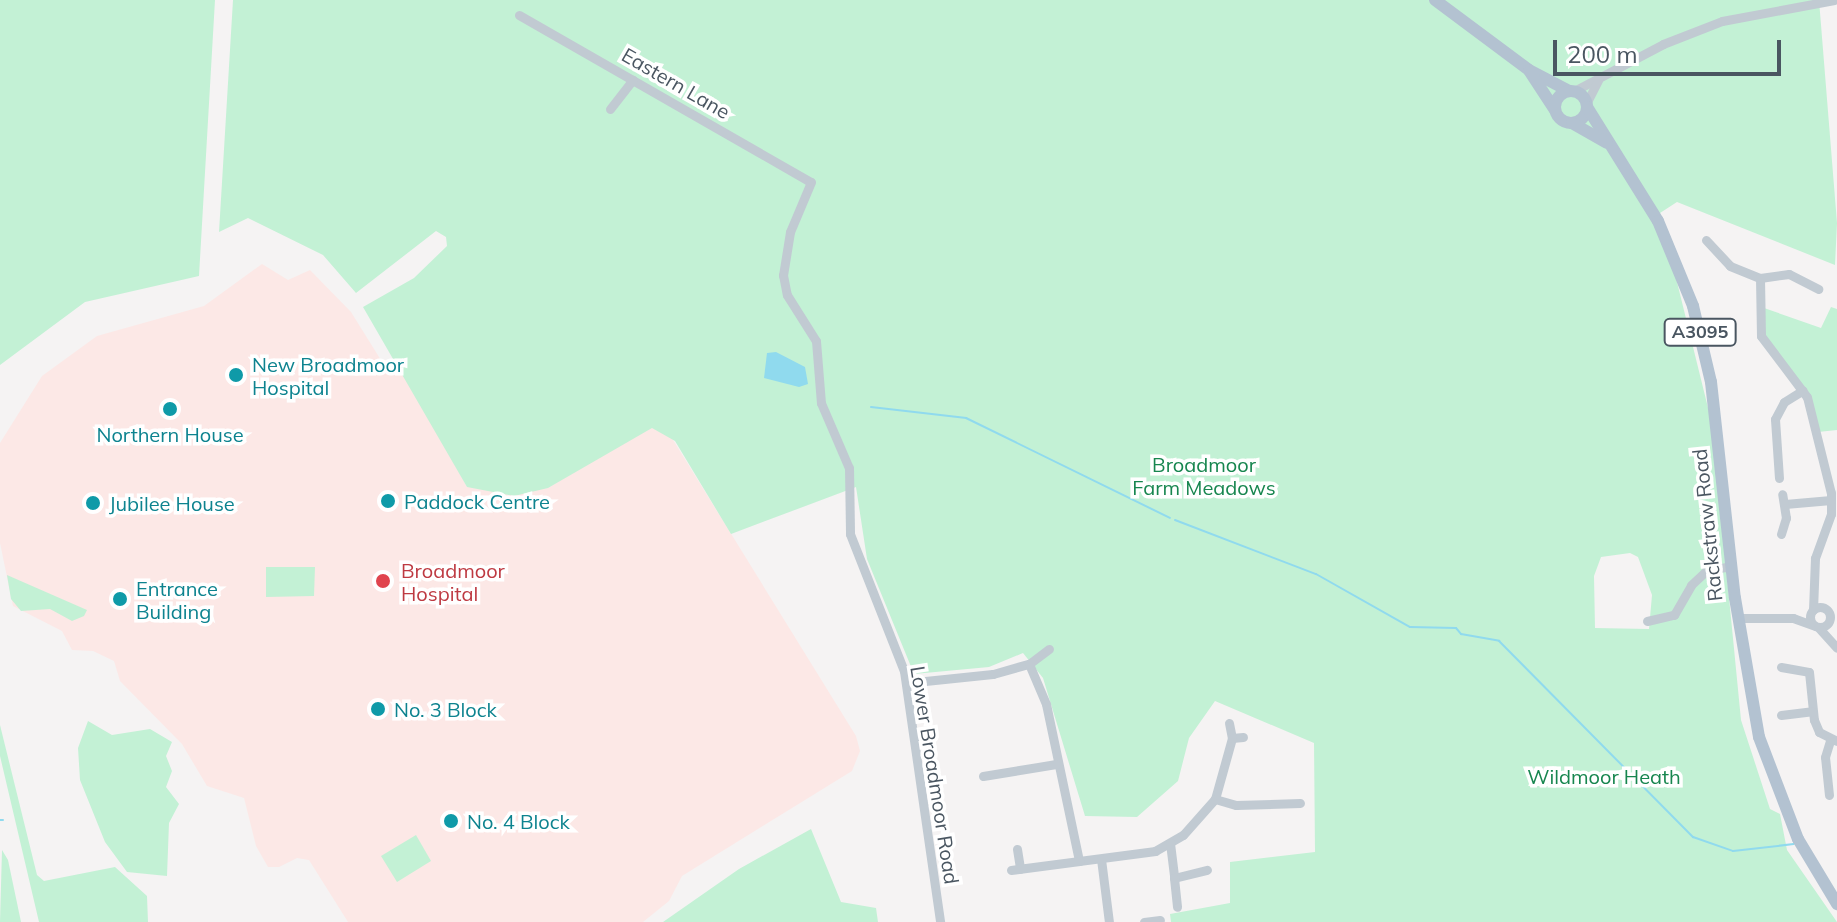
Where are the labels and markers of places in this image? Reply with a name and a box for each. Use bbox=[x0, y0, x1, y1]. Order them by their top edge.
place label: New Broadmoor Hospital bbox=[252, 352, 404, 399]
marker: New Broadmoor Hospital bbox=[227, 366, 245, 384]
marker: Northern House bbox=[161, 400, 179, 418]
place label: Northern House bbox=[96, 422, 244, 446]
place label: Paddock Centre bbox=[404, 489, 550, 513]
place label: Jubilee House bbox=[109, 491, 235, 515]
marker: Paddock Centre bbox=[379, 492, 397, 510]
marker: Jubilee House bbox=[84, 494, 102, 512]
place label: Broadmoor Hospital bbox=[401, 558, 505, 605]
marker: Broadmoor Hospital bbox=[372, 570, 394, 592]
place label: Entrance Building bbox=[136, 576, 218, 623]
marker: Entrance Building bbox=[111, 590, 129, 608]
place label: No. 3 Block bbox=[394, 697, 497, 721]
marker: No. 3 Block bbox=[369, 700, 387, 718]
place label: No. 4 Block bbox=[467, 809, 570, 833]
marker: No. 4 Block bbox=[442, 812, 460, 830]

